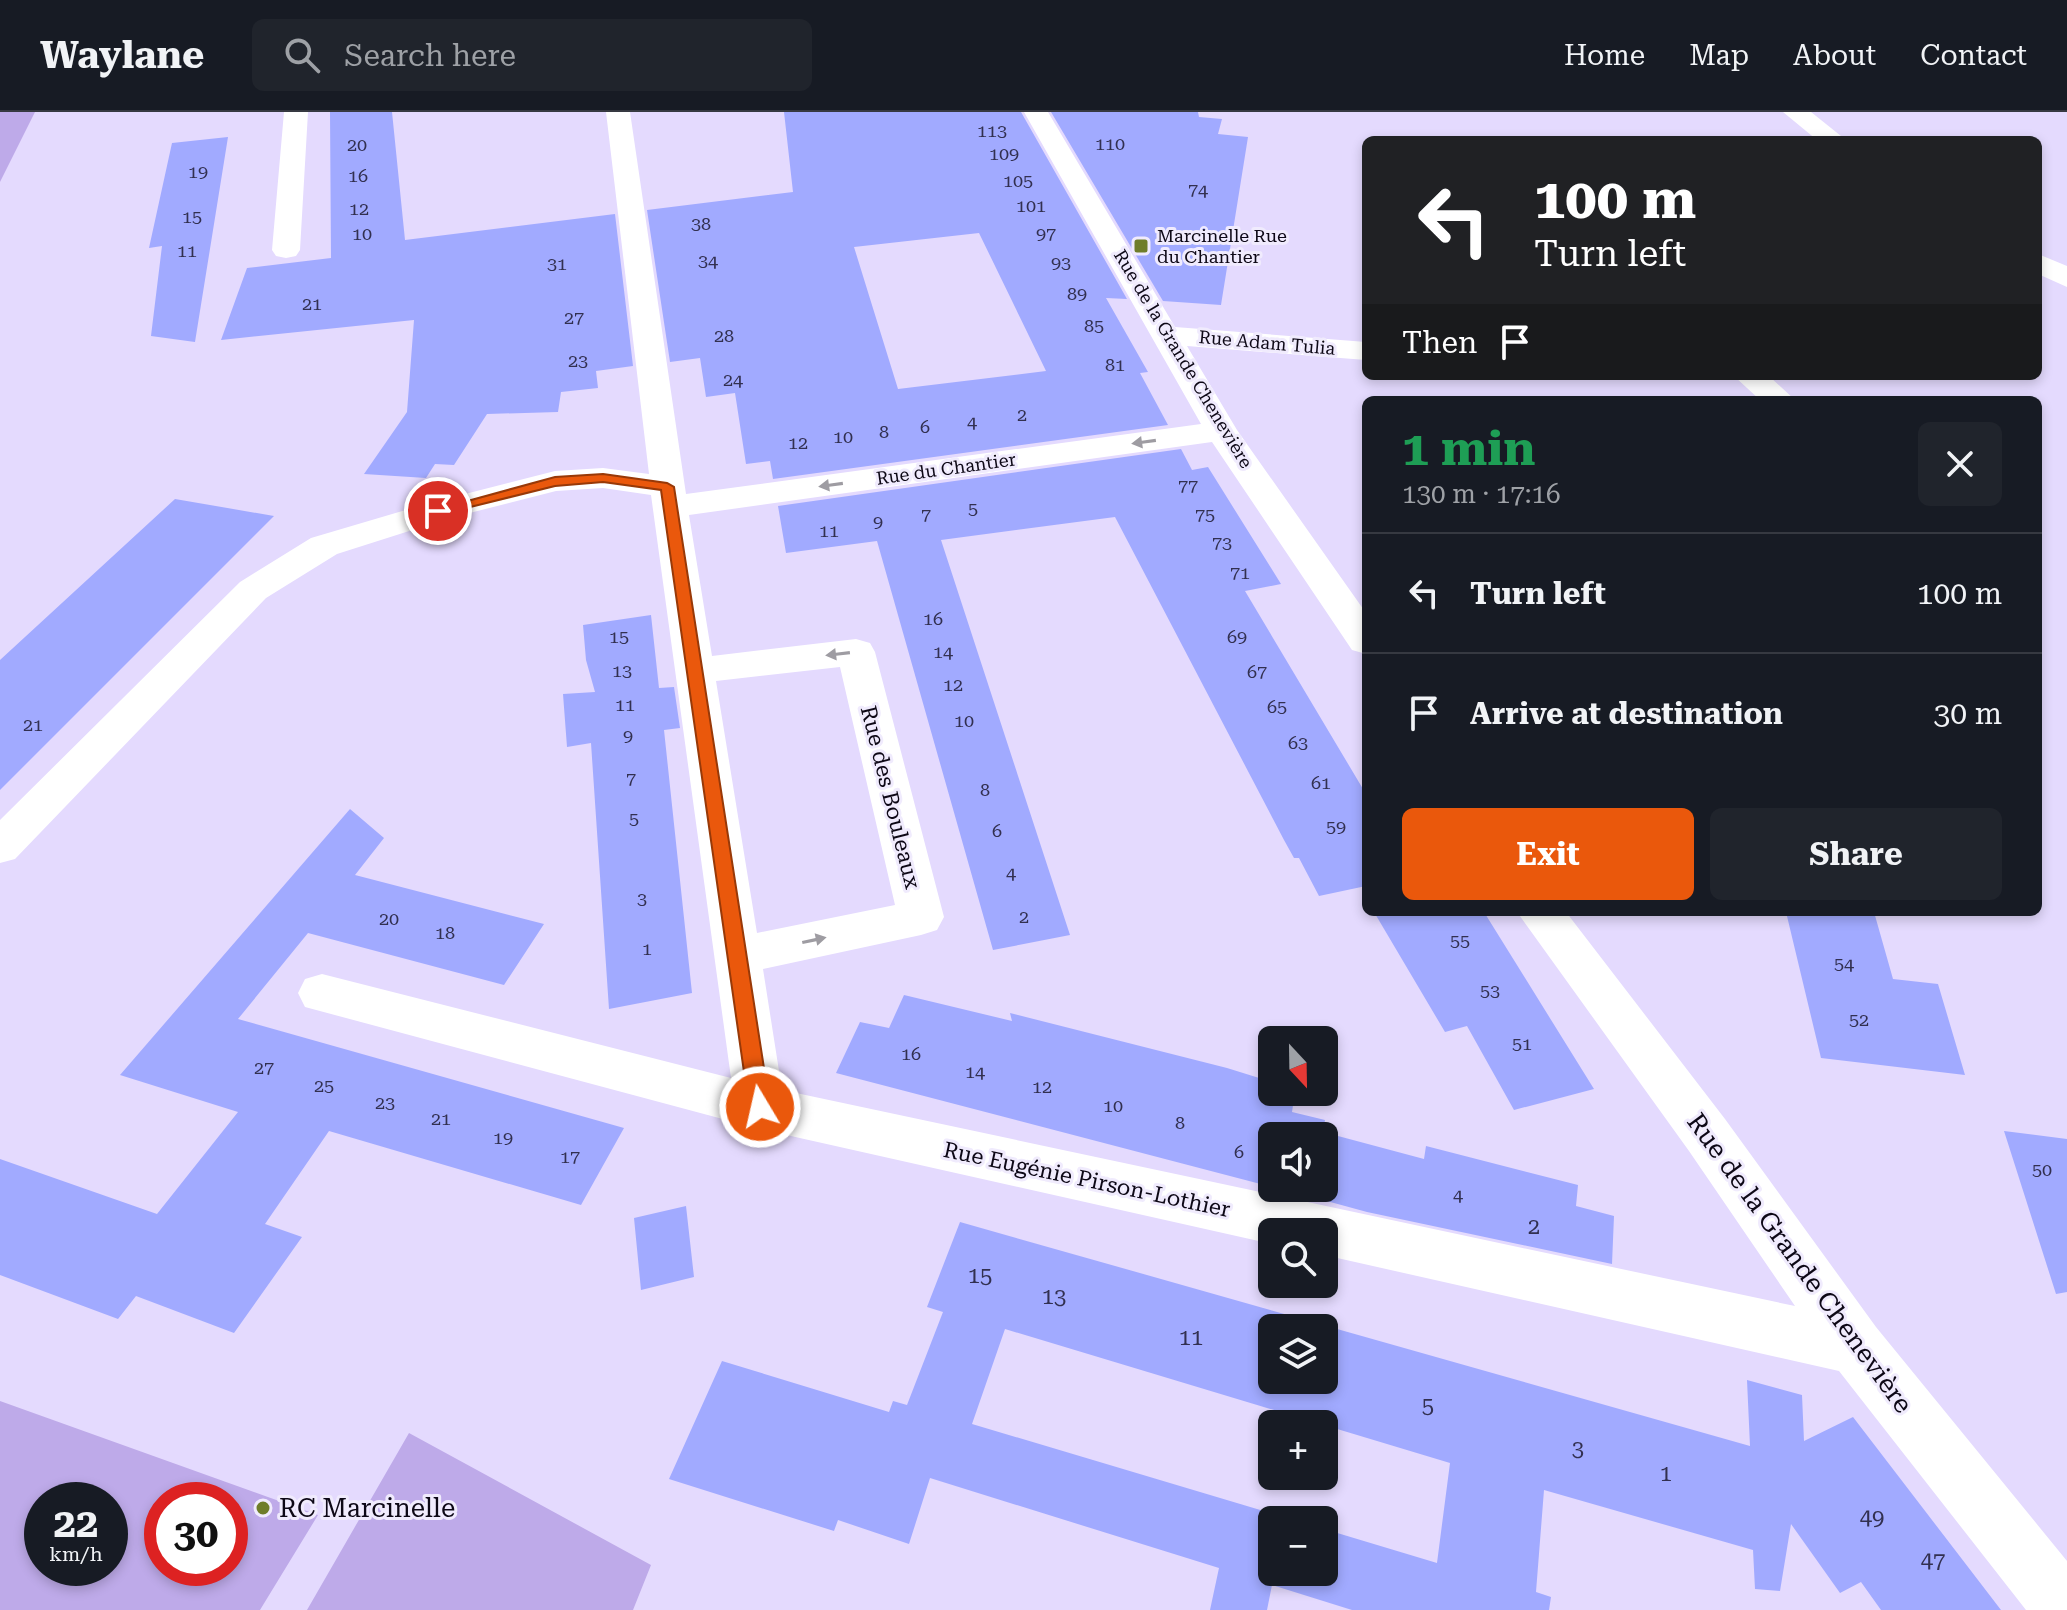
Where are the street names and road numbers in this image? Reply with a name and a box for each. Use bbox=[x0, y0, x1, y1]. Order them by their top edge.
street label: Rue de la Grande Chenevière bbox=[1110, 246, 1257, 472]
street label: Rue Adam Tulia bbox=[1198, 326, 1336, 359]
street label: Rue du Chantier bbox=[875, 448, 1017, 489]
street label: Rue des Bouleaux bbox=[856, 703, 925, 892]
street label: Rue de la Grande Chenevière bbox=[1681, 1107, 1919, 1419]
street label: Rue Eugénie Pirson-Lothier bbox=[941, 1137, 1233, 1222]

